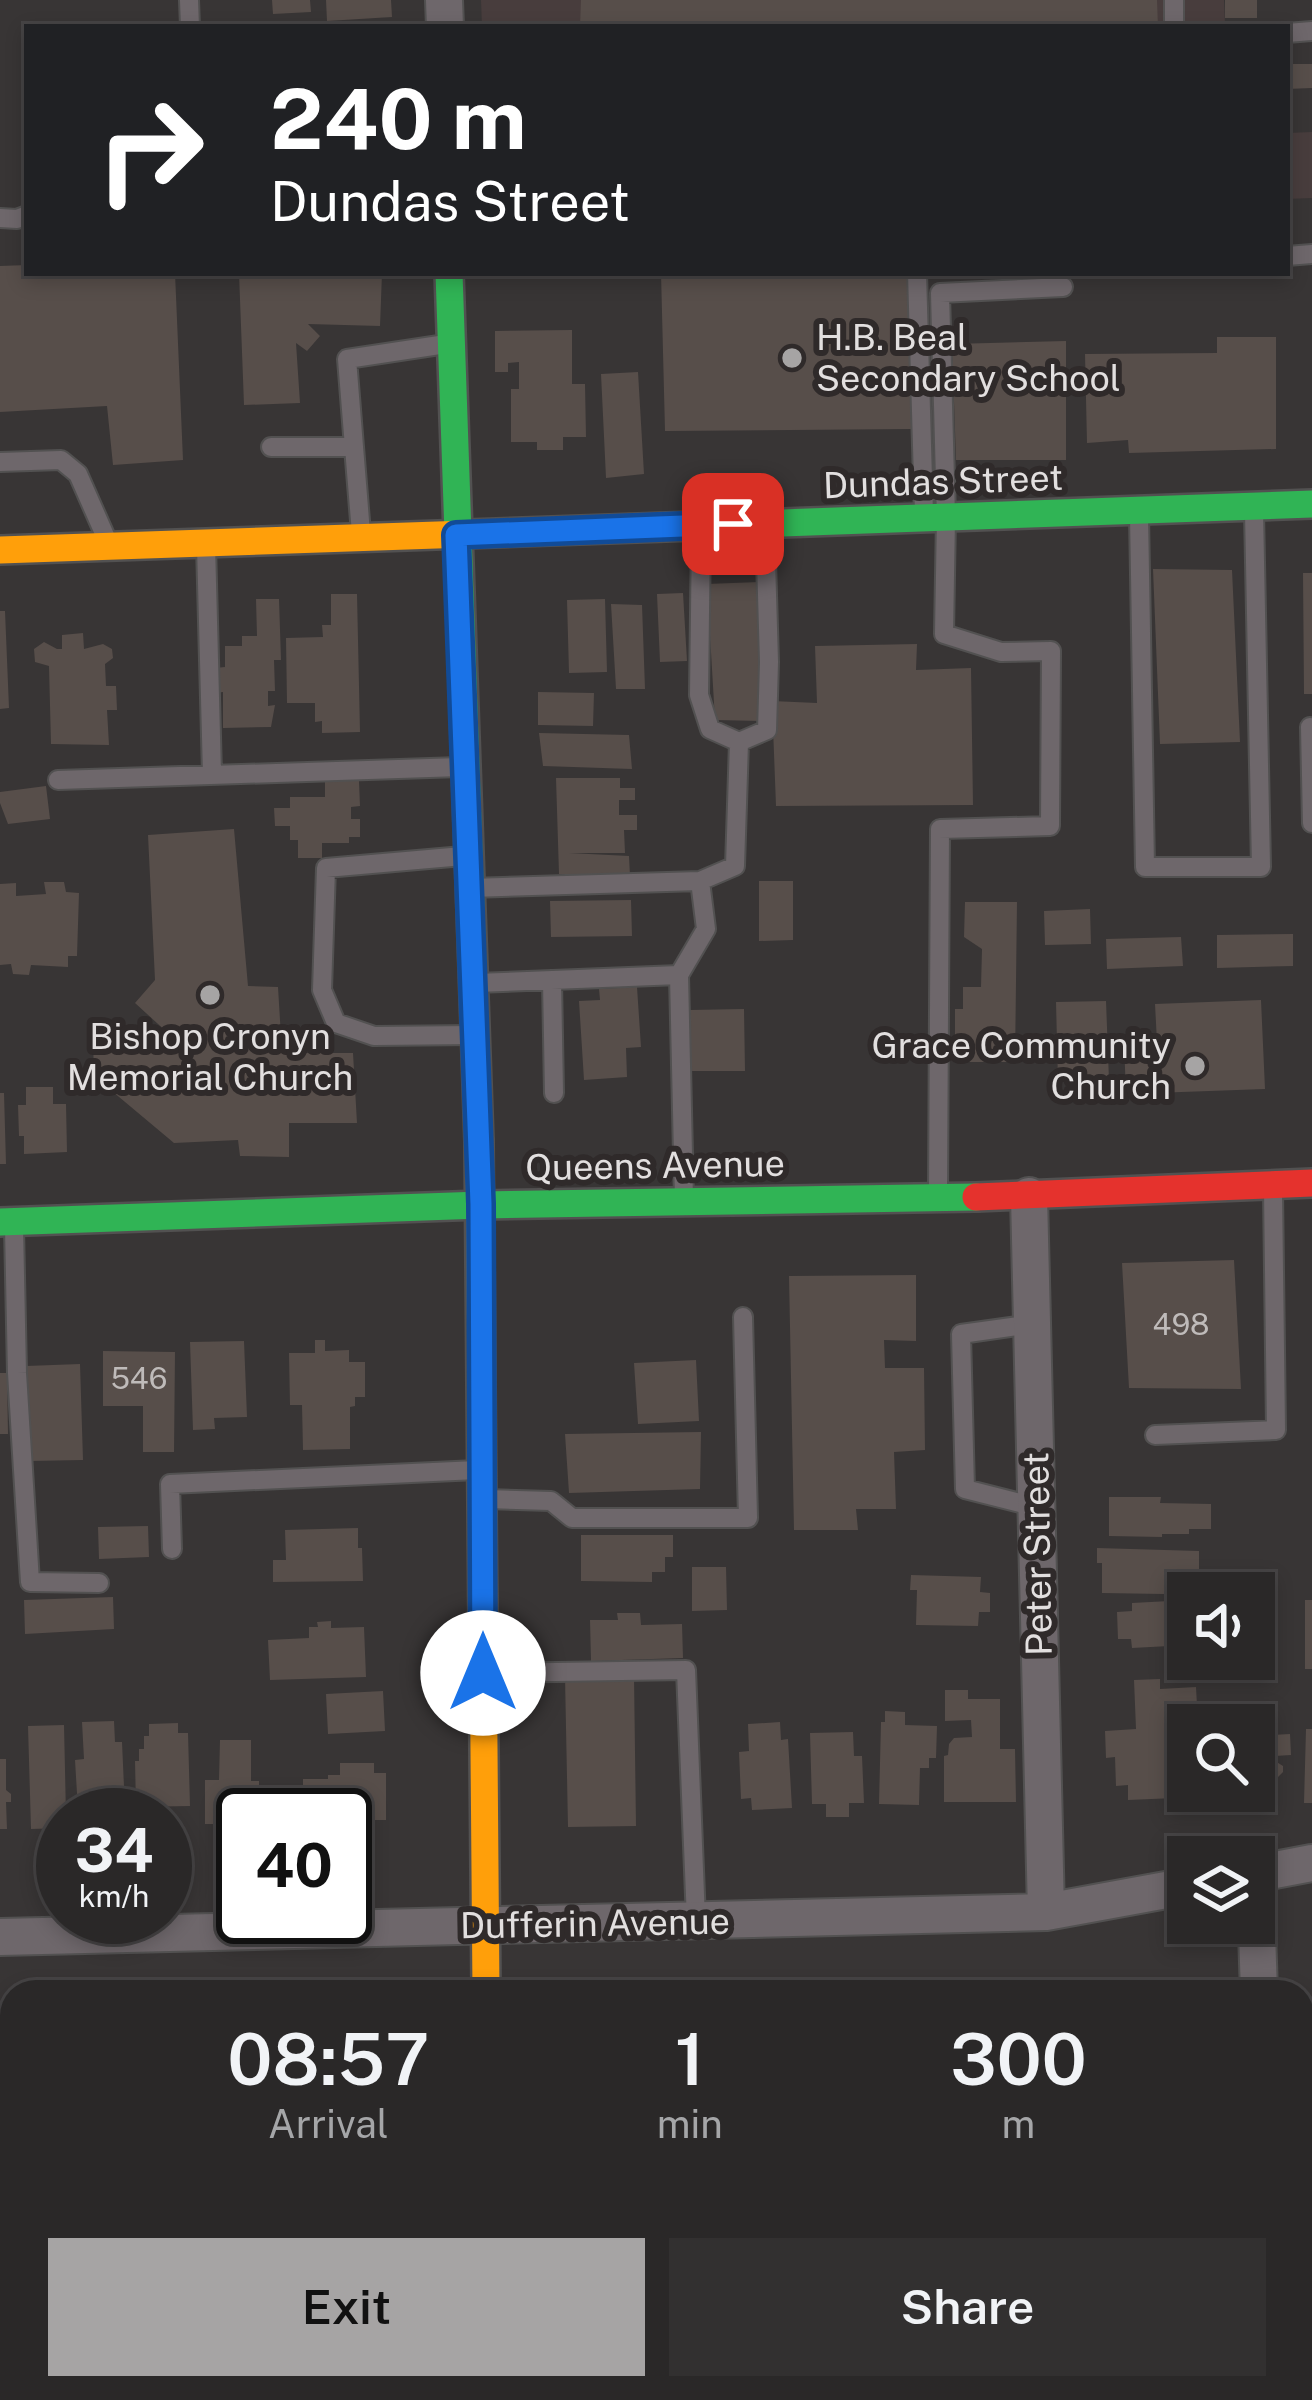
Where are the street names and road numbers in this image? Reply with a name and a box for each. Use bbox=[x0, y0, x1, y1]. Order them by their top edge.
street label: Dundas Street bbox=[822, 456, 1064, 506]
street label: Queens Avenue bbox=[525, 1142, 785, 1188]
street label: Peter Street bbox=[1014, 1452, 1060, 1656]
street label: Dufferin Avenue bbox=[460, 1900, 730, 1946]

